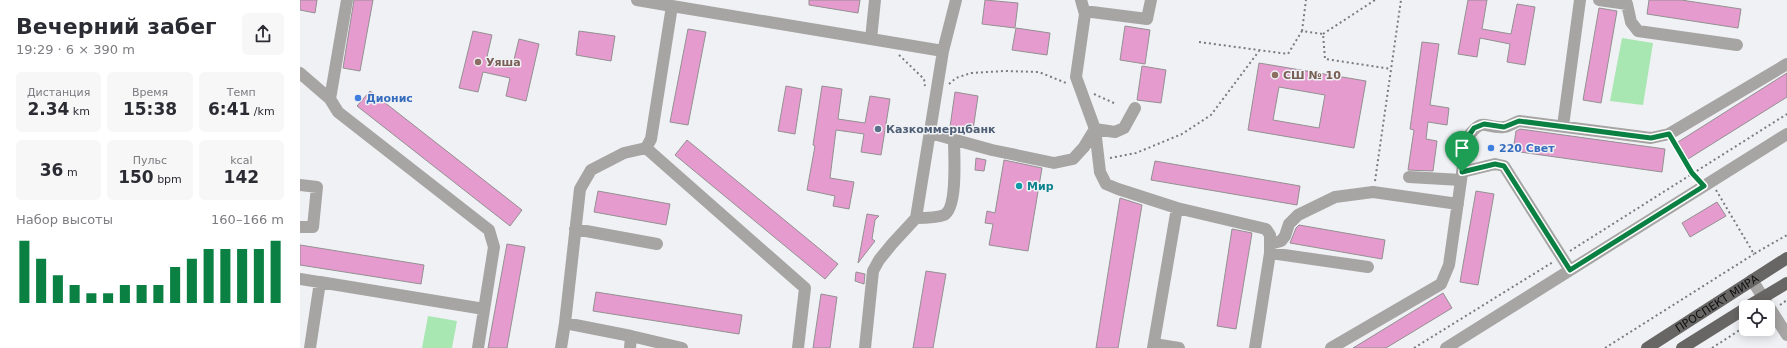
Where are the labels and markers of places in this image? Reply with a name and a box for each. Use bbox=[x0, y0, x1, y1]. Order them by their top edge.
place label: Уяша bbox=[486, 56, 521, 69]
marker: Уяша bbox=[473, 57, 483, 67]
place label: СШ № 10 bbox=[1283, 69, 1341, 82]
marker: СШ № 10 bbox=[1270, 70, 1280, 80]
place label: Дионис bbox=[366, 92, 413, 105]
marker: Дионис bbox=[353, 93, 363, 103]
place label: Казкоммерцбанк bbox=[886, 123, 996, 136]
marker: Казкоммерцбанк bbox=[873, 124, 883, 134]
pin bbox=[1445, 131, 1479, 172]
place label: 220 Свет bbox=[1499, 142, 1555, 155]
marker: 220 Свет bbox=[1486, 143, 1496, 153]
place label: Мир bbox=[1027, 180, 1054, 193]
marker: Мир bbox=[1014, 181, 1024, 191]

